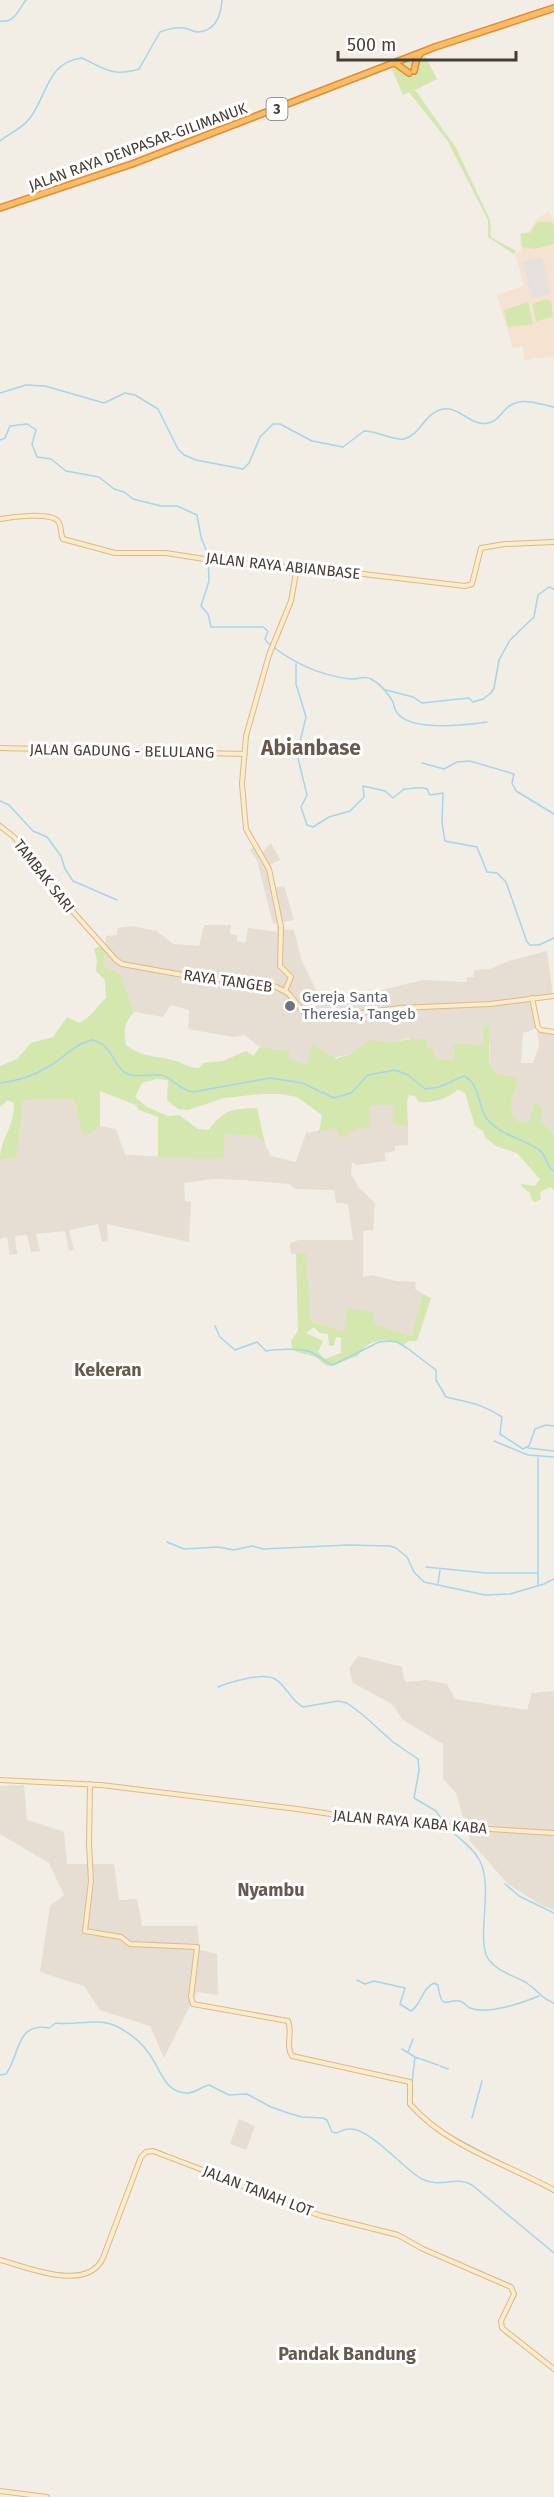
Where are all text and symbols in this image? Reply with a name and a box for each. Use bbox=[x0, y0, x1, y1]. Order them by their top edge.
scale bar bbox=[338, 24, 516, 62]
text: 500 m bbox=[347, 34, 396, 56]
road number: 3 bbox=[266, 98, 288, 120]
street label: JALAN RAYA DENPASAR-GILIMANUK bbox=[26, 99, 250, 195]
street label: JALAN RAYA ABIANBASE bbox=[205, 549, 361, 583]
district label: Abianbase bbox=[260, 735, 361, 761]
street label: JALAN GADUNG - BELULANG bbox=[29, 740, 215, 762]
street label: TAMBAK SARI bbox=[10, 836, 78, 916]
street label: RAYA TANGEB bbox=[182, 966, 274, 996]
place label: Gereja Santa Theresia, Tangeb bbox=[302, 988, 416, 1023]
marker: Gereja Santa Theresia, Tangeb bbox=[283, 999, 297, 1013]
district label: Kekeran bbox=[74, 1359, 142, 1381]
street label: JALAN RAYA KABA KABA bbox=[332, 1806, 488, 1838]
district label: Nyambu bbox=[238, 1879, 304, 1901]
street label: JALAN TANAH LOT bbox=[200, 2162, 316, 2220]
district label: Pandak Bandung bbox=[278, 2343, 416, 2365]

